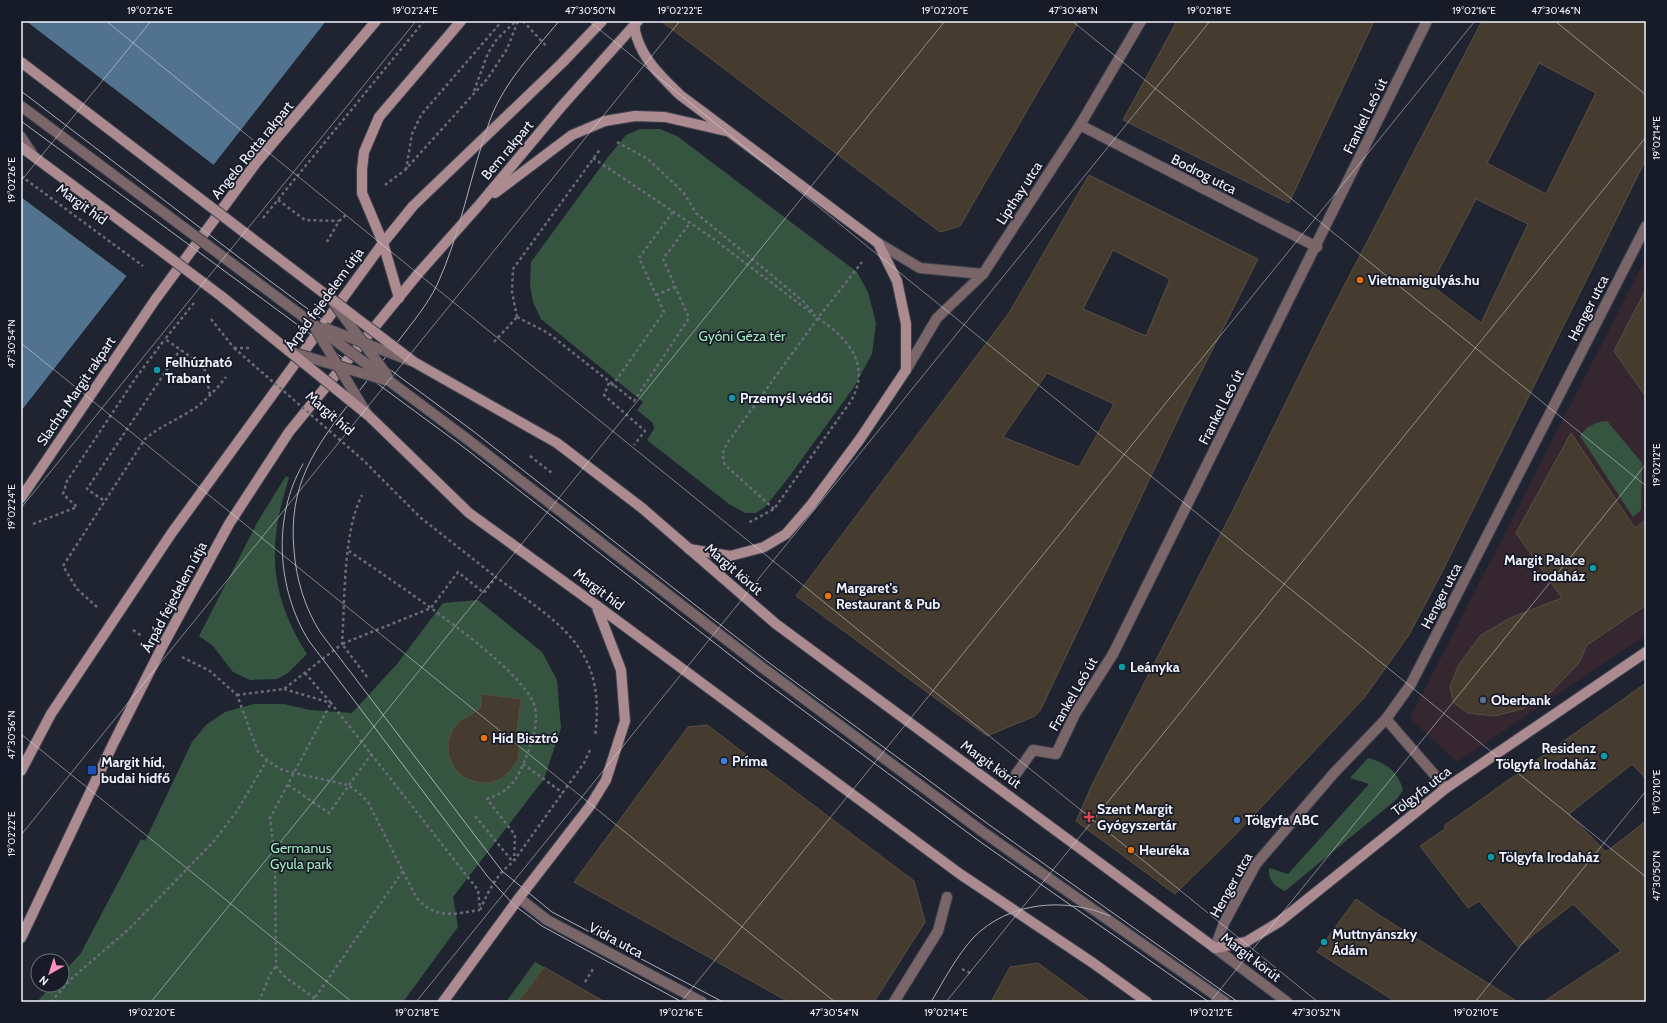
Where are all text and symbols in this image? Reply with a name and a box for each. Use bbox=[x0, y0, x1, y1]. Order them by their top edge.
text: 19°02'26"E bbox=[127, 4, 173, 17]
text: 19°02'24"E bbox=[392, 4, 438, 17]
text: 47°30'50"N bbox=[565, 4, 615, 17]
text: 19°02'22"E bbox=[657, 4, 703, 17]
text: 19°02'20"E bbox=[922, 4, 969, 17]
text: 47°30'48"N bbox=[1048, 4, 1098, 17]
text: 19°02'18"E bbox=[1187, 4, 1231, 17]
text: 19°02'16"E bbox=[1452, 4, 1496, 17]
text: 47°30'46"N bbox=[1531, 4, 1581, 17]
street label: Frankel Leó út bbox=[1339, 75, 1391, 157]
street label: Angelo Rotta rakpart bbox=[207, 97, 297, 203]
street label: Bem rakpart bbox=[477, 116, 537, 183]
text: 19°02'14"E bbox=[1650, 116, 1663, 160]
street label: Bodrog utca bbox=[1168, 150, 1240, 198]
text: 19°02'26"E bbox=[5, 157, 18, 203]
street label: Lipthay utca bbox=[992, 158, 1046, 228]
street label: Margit híd bbox=[53, 179, 111, 229]
street label: Árpád fejedelem útja bbox=[281, 244, 368, 354]
place label: Vietnamigulyás.hu bbox=[1368, 271, 1479, 289]
street label: Henger utca bbox=[1564, 272, 1612, 344]
marker: Vietnamigulyás.hu bbox=[1355, 275, 1365, 285]
text: 47°30'54"N bbox=[5, 319, 18, 369]
park label: Gyóni Géza tér bbox=[698, 327, 786, 345]
street label: Slachta Margit rakpart bbox=[33, 333, 119, 449]
place label: Felhúzható Trabant bbox=[165, 353, 232, 387]
marker: Felhúzható Trabant bbox=[152, 365, 162, 375]
street label: Frankel Leó út bbox=[1194, 366, 1248, 448]
street label: Margit híd bbox=[302, 387, 358, 439]
place label: Przemyśl védői bbox=[740, 389, 832, 407]
marker: Przemyśl védői bbox=[727, 393, 737, 403]
text: 19°02'12"E bbox=[1650, 443, 1663, 487]
text: 19°02'24"E bbox=[5, 484, 18, 530]
street label: Árpád fejedelem útja bbox=[137, 538, 211, 655]
street label: Margit körút bbox=[701, 539, 767, 599]
place label: Margit Palace irodaház bbox=[1504, 551, 1585, 585]
street label: Henger utca bbox=[1417, 560, 1465, 632]
marker: Margit Palace irodaház bbox=[1588, 563, 1598, 573]
street label: Margit híd bbox=[570, 564, 628, 614]
place label: Margaret's Restaurant & Pub bbox=[836, 579, 940, 613]
marker: Margaret's Restaurant & Pub bbox=[823, 591, 833, 601]
street label: Frankel Leó út bbox=[1045, 654, 1101, 734]
place label: Leányka bbox=[1130, 658, 1180, 676]
marker: Leányka bbox=[1117, 662, 1127, 672]
place label: Oberbank bbox=[1491, 691, 1551, 709]
marker: Oberbank bbox=[1478, 695, 1488, 705]
text: 47°30'56"N bbox=[5, 710, 18, 760]
place label: Híd Bisztró bbox=[492, 729, 558, 747]
marker: Híd Bisztró bbox=[479, 733, 489, 743]
street label: Margit körút bbox=[957, 736, 1025, 792]
place label: Residenz Tölgyfa Irodaház bbox=[1496, 739, 1596, 773]
marker: Residenz Tölgyfa Irodaház bbox=[1599, 751, 1609, 761]
place label: Príma bbox=[732, 752, 767, 770]
place label: Margit híd, budai hídfő bbox=[101, 753, 170, 787]
marker: Príma bbox=[719, 756, 729, 766]
street label: Tölgyfa utca bbox=[1388, 762, 1455, 820]
marker: Margit híd, budai hídfő bbox=[86, 764, 98, 776]
text: 19°02'10"E bbox=[1650, 769, 1663, 814]
place label: Szent Margit Gyógyszertár bbox=[1097, 800, 1177, 834]
text: 19°02'22"E bbox=[5, 811, 18, 857]
place label: Tölgyfa ABC bbox=[1245, 811, 1319, 829]
marker: Szent Margit Gyógyszertár bbox=[1084, 812, 1094, 822]
marker: Tölgyfa ABC bbox=[1232, 815, 1242, 825]
park label: Germanus Gyula park bbox=[270, 839, 333, 873]
place label: Heuréka bbox=[1139, 841, 1189, 859]
marker: Heuréka bbox=[1126, 845, 1136, 855]
place label: Tölgyfa Irodaház bbox=[1499, 848, 1600, 866]
street label: Henger utca bbox=[1206, 849, 1256, 921]
text: 47°30'50"N bbox=[1650, 851, 1663, 901]
marker: Tölgyfa Irodaház bbox=[1486, 852, 1496, 862]
street label: Vidra utca bbox=[586, 918, 647, 962]
place label: Muttnyánszky Ádám bbox=[1332, 925, 1418, 959]
street label: Margit körút bbox=[1217, 929, 1285, 986]
marker: Muttnyánszky Ádám bbox=[1319, 937, 1329, 947]
north arrow bbox=[30, 953, 70, 993]
text: N bbox=[36, 973, 51, 989]
text: 19°02'20"E bbox=[129, 1006, 176, 1019]
text: 19°02'18"E bbox=[395, 1006, 439, 1019]
text: 19°02'16"E bbox=[659, 1006, 703, 1019]
text: 47°30'54"N bbox=[809, 1006, 859, 1019]
text: 19°02'14"E bbox=[924, 1006, 968, 1019]
text: 19°02'12"E bbox=[1189, 1006, 1233, 1019]
text: 47°30'52"N bbox=[1292, 1006, 1340, 1019]
text: 19°02'10"E bbox=[1454, 1006, 1499, 1019]

